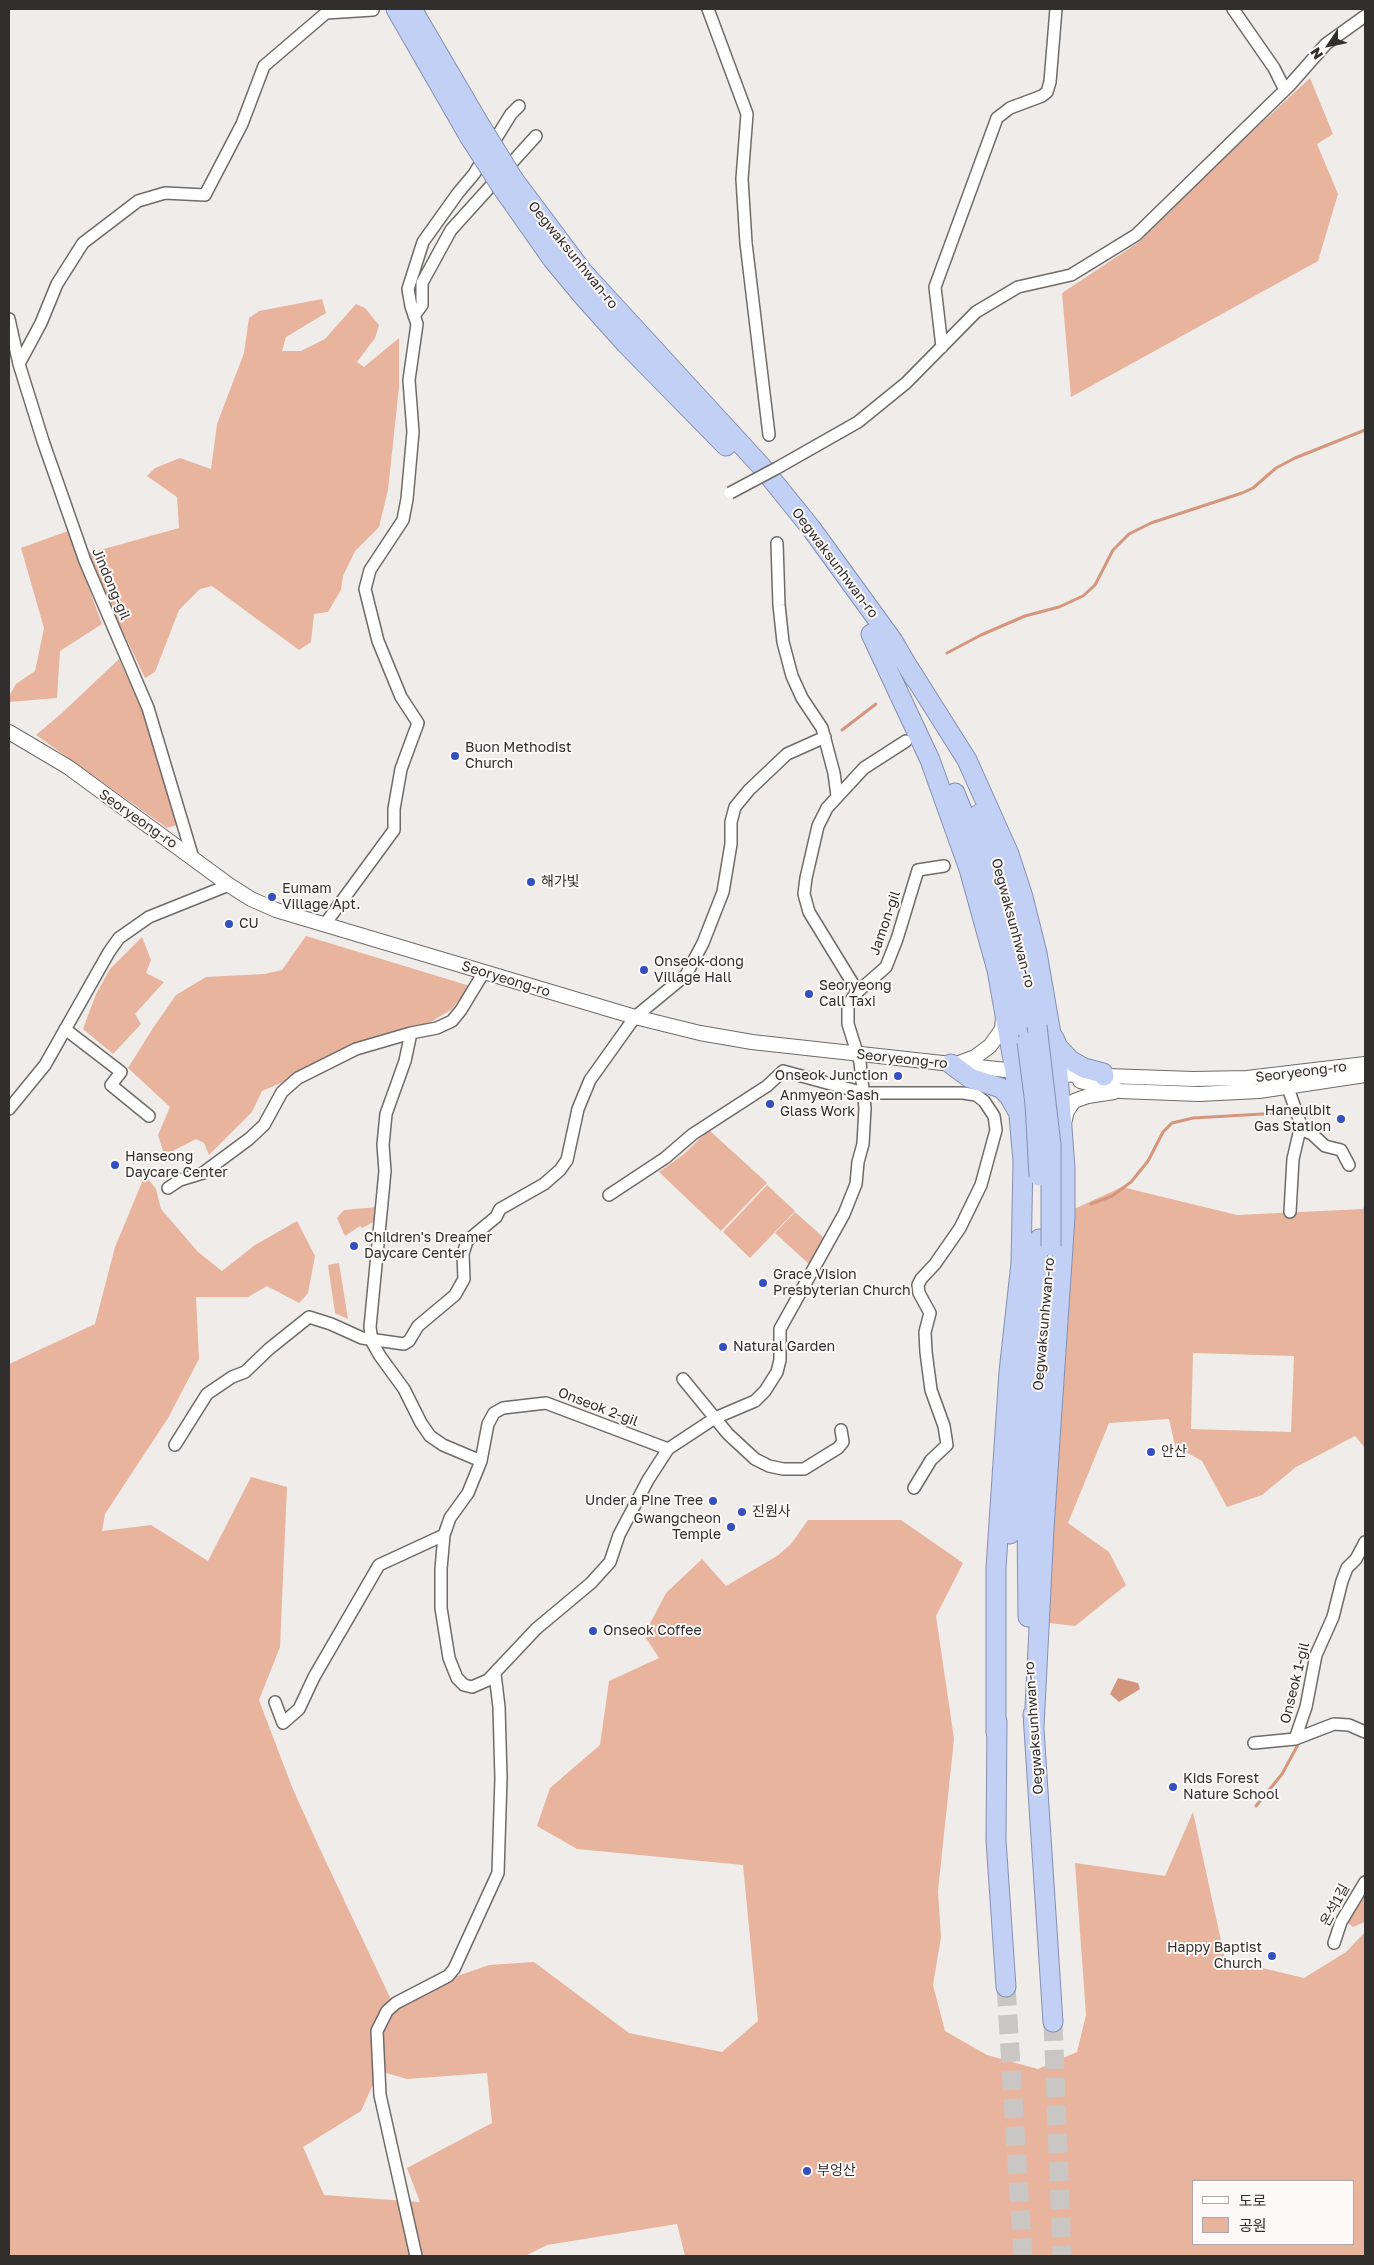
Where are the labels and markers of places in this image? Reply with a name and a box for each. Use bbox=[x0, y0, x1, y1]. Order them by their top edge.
place label: Buon Methodist Church bbox=[465, 740, 572, 772]
marker: Buon Methodist Church bbox=[449, 750, 461, 762]
place label: 해가빛 bbox=[541, 874, 580, 890]
marker: 해가빛 bbox=[525, 876, 537, 888]
place label: Eumam Village Apt. bbox=[282, 881, 360, 914]
marker: Eumam Village Apt. bbox=[266, 891, 278, 903]
place label: CU bbox=[239, 916, 259, 932]
marker: CU bbox=[223, 918, 235, 930]
place label: Onseok-dong Village Hall bbox=[654, 954, 744, 986]
marker: Onseok-dong Village Hall bbox=[638, 964, 650, 976]
place label: Seoryeong Call Taxi bbox=[819, 978, 892, 1010]
marker: Seoryeong Call Taxi bbox=[803, 988, 815, 1000]
place label: Onseok Junction bbox=[775, 1068, 888, 1084]
marker: Onseok Junction bbox=[892, 1070, 904, 1082]
place label: Anmyeon Sash Glass Work bbox=[780, 1088, 879, 1120]
marker: Anmyeon Sash Glass Work bbox=[764, 1098, 776, 1110]
place label: Haneulbit Gas Station bbox=[1254, 1103, 1331, 1136]
marker: Haneulbit Gas Station bbox=[1335, 1113, 1347, 1125]
place label: Hanseong Daycare Center bbox=[125, 1149, 228, 1182]
marker: Hanseong Daycare Center bbox=[109, 1159, 121, 1171]
place label: Children's Dreamer Daycare Center bbox=[364, 1230, 492, 1262]
marker: Children's Dreamer Daycare Center bbox=[348, 1240, 360, 1252]
place label: Grace Vision Presbyterian Church bbox=[773, 1267, 911, 1300]
marker: Grace Vision Presbyterian Church bbox=[757, 1277, 769, 1289]
place label: Natural Garden bbox=[733, 1339, 835, 1355]
marker: Natural Garden bbox=[717, 1341, 729, 1353]
place label: 안산 bbox=[1161, 1444, 1187, 1460]
marker: 안산 bbox=[1145, 1446, 1157, 1458]
place label: Under a Pine Tree bbox=[585, 1493, 703, 1509]
marker: Under a Pine Tree bbox=[707, 1495, 719, 1507]
place label: 진원사 bbox=[752, 1504, 791, 1520]
marker: 진원사 bbox=[736, 1506, 748, 1518]
place label: Gwangcheon Temple bbox=[634, 1511, 721, 1544]
marker: Gwangcheon Temple bbox=[725, 1521, 737, 1533]
place label: Onseok Coffee bbox=[603, 1623, 702, 1639]
marker: Onseok Coffee bbox=[587, 1625, 599, 1637]
place label: Kids Forest Nature School bbox=[1183, 1771, 1279, 1804]
marker: Kids Forest Nature School bbox=[1167, 1781, 1179, 1793]
place label: Happy Baptist Church bbox=[1167, 1940, 1262, 1972]
marker: Happy Baptist Church bbox=[1266, 1950, 1278, 1962]
place label: 부엉산 bbox=[817, 2163, 856, 2179]
marker: 부엉산 bbox=[801, 2165, 813, 2177]

